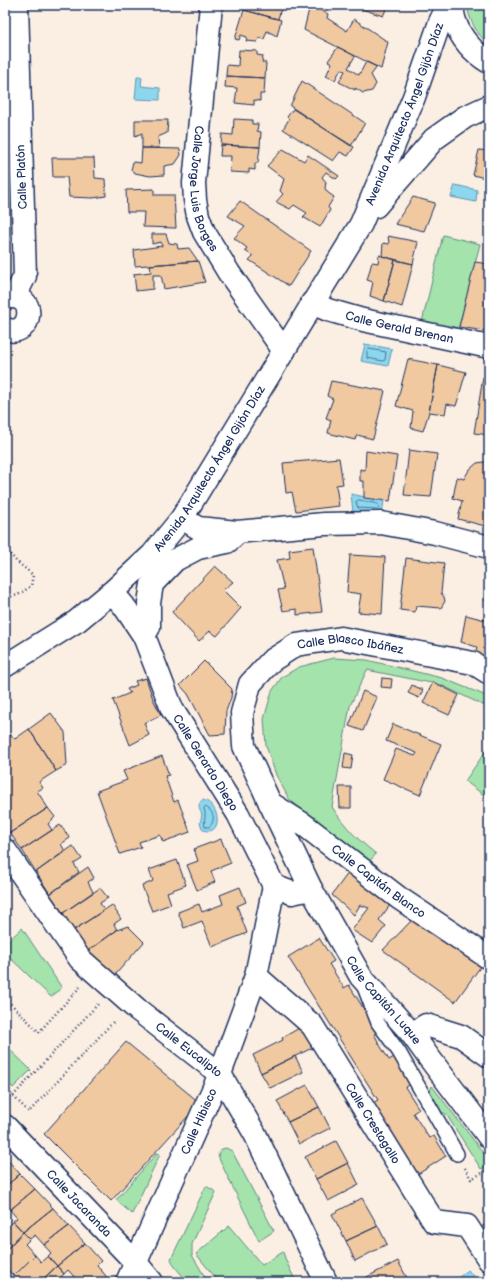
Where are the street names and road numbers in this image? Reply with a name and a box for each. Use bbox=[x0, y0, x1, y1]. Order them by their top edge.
street label: Avenida Arquitecto Ángel Gijón Díaz bbox=[362, 21, 447, 207]
street label: Calle Jorge Luis Borges bbox=[186, 125, 222, 254]
street label: Calle Platón bbox=[13, 144, 31, 210]
street label: Calle Gerald Brenan bbox=[343, 308, 455, 347]
street label: Avenida Arquitecto Ángel Gijón Díaz bbox=[151, 383, 268, 554]
street label: Calle Blasco Ibáñez bbox=[296, 630, 405, 657]
street label: Calle Gerardo Diego bbox=[170, 711, 242, 814]
street label: Calle Capitán Blanco bbox=[328, 841, 429, 921]
street label: Calle Capitán Luque bbox=[343, 953, 424, 1047]
street label: Calle Eucalipto bbox=[152, 1019, 225, 1081]
street label: Calle Crestagallo bbox=[342, 1080, 404, 1167]
street label: Calle Hibisco bbox=[177, 1086, 220, 1157]
street label: Calle Jacaranda bbox=[43, 1166, 115, 1240]

